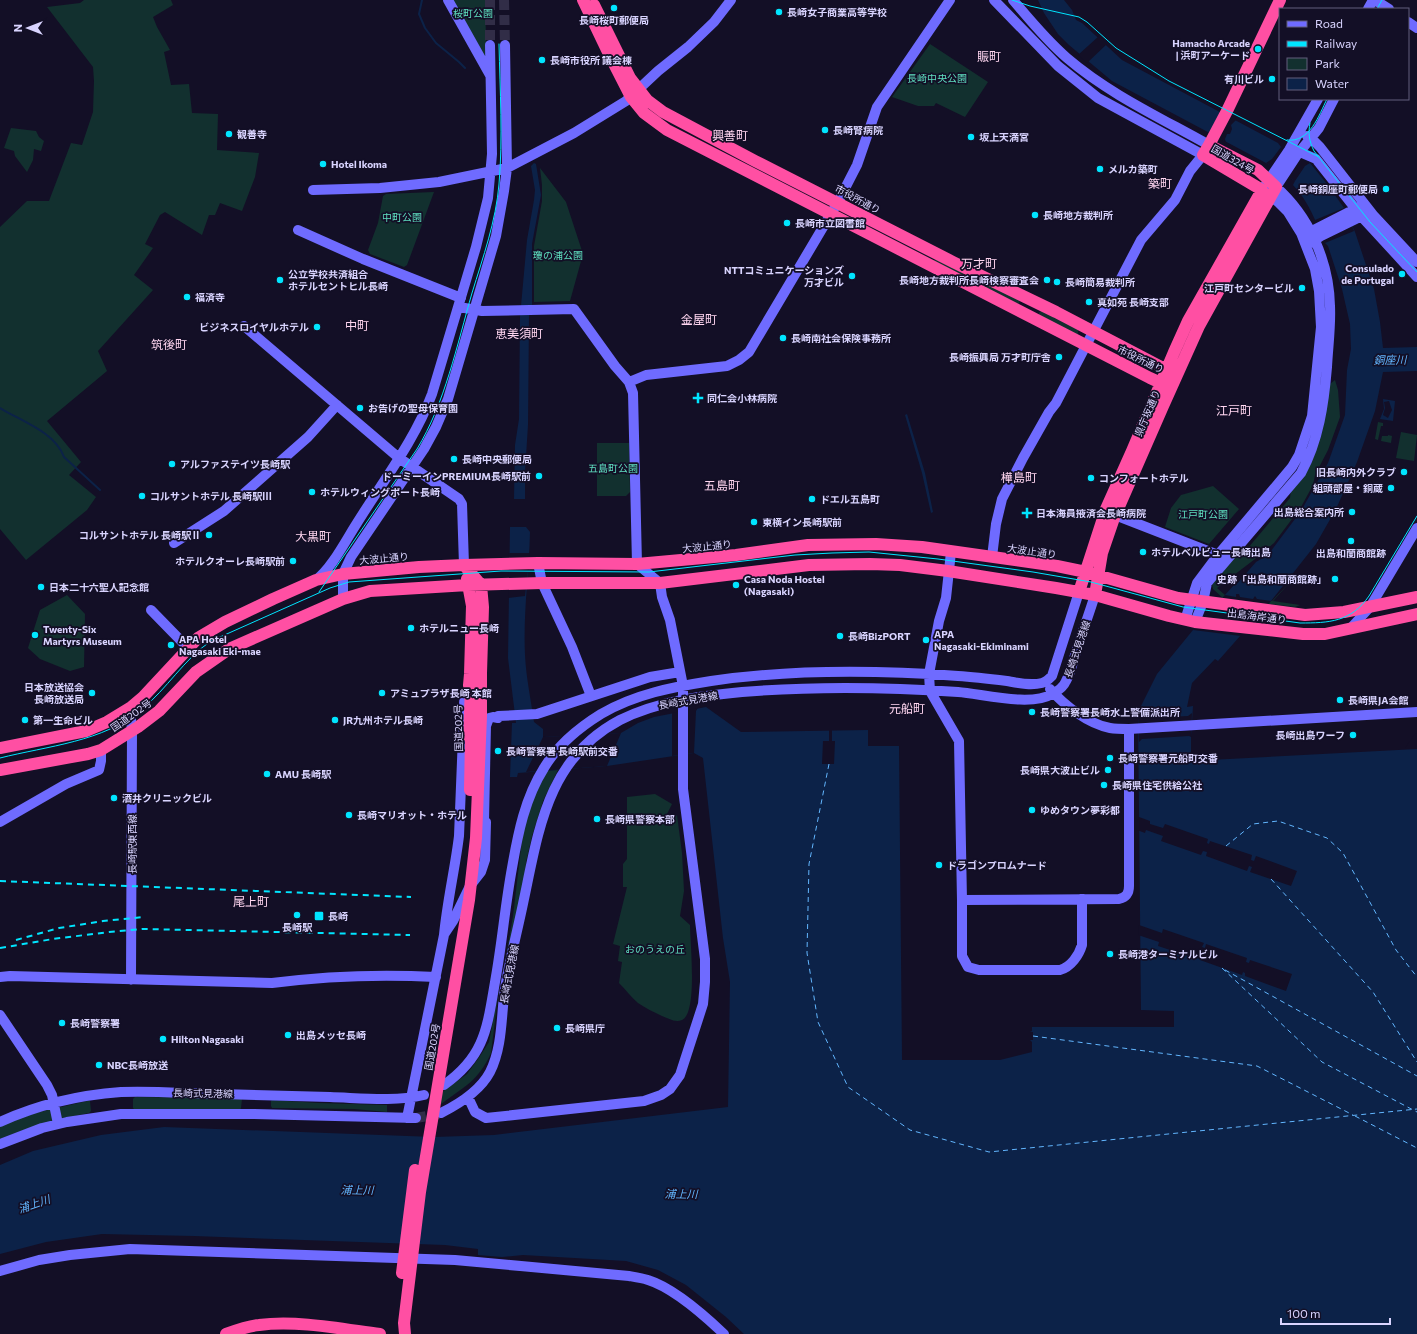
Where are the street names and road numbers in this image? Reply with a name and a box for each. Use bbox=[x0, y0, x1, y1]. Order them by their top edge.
street label: 国道324号 bbox=[1210, 142, 1256, 176]
street label: 市役所通り bbox=[833, 182, 883, 216]
street label: 市役所通り bbox=[1116, 343, 1166, 375]
street label: 県庁坂通り bbox=[1132, 388, 1162, 438]
street label: 大波止通り bbox=[682, 537, 732, 555]
street label: 大波止通り bbox=[1006, 542, 1058, 560]
street label: 大波止通り bbox=[359, 550, 409, 566]
street label: 出島海岸通り bbox=[1226, 606, 1288, 626]
street label: 長崎式見港線 bbox=[1062, 619, 1092, 679]
street label: 長崎式見港線 bbox=[657, 689, 719, 711]
street label: 国道202号 bbox=[108, 696, 154, 734]
street label: 国道202号 bbox=[452, 704, 464, 752]
street label: 長崎駅東西線 bbox=[126, 814, 138, 874]
street label: 長崎式見港線 bbox=[497, 943, 521, 1005]
street label: 国道202号 bbox=[422, 1023, 442, 1071]
street label: 長崎式見港線 bbox=[173, 1086, 233, 1100]

